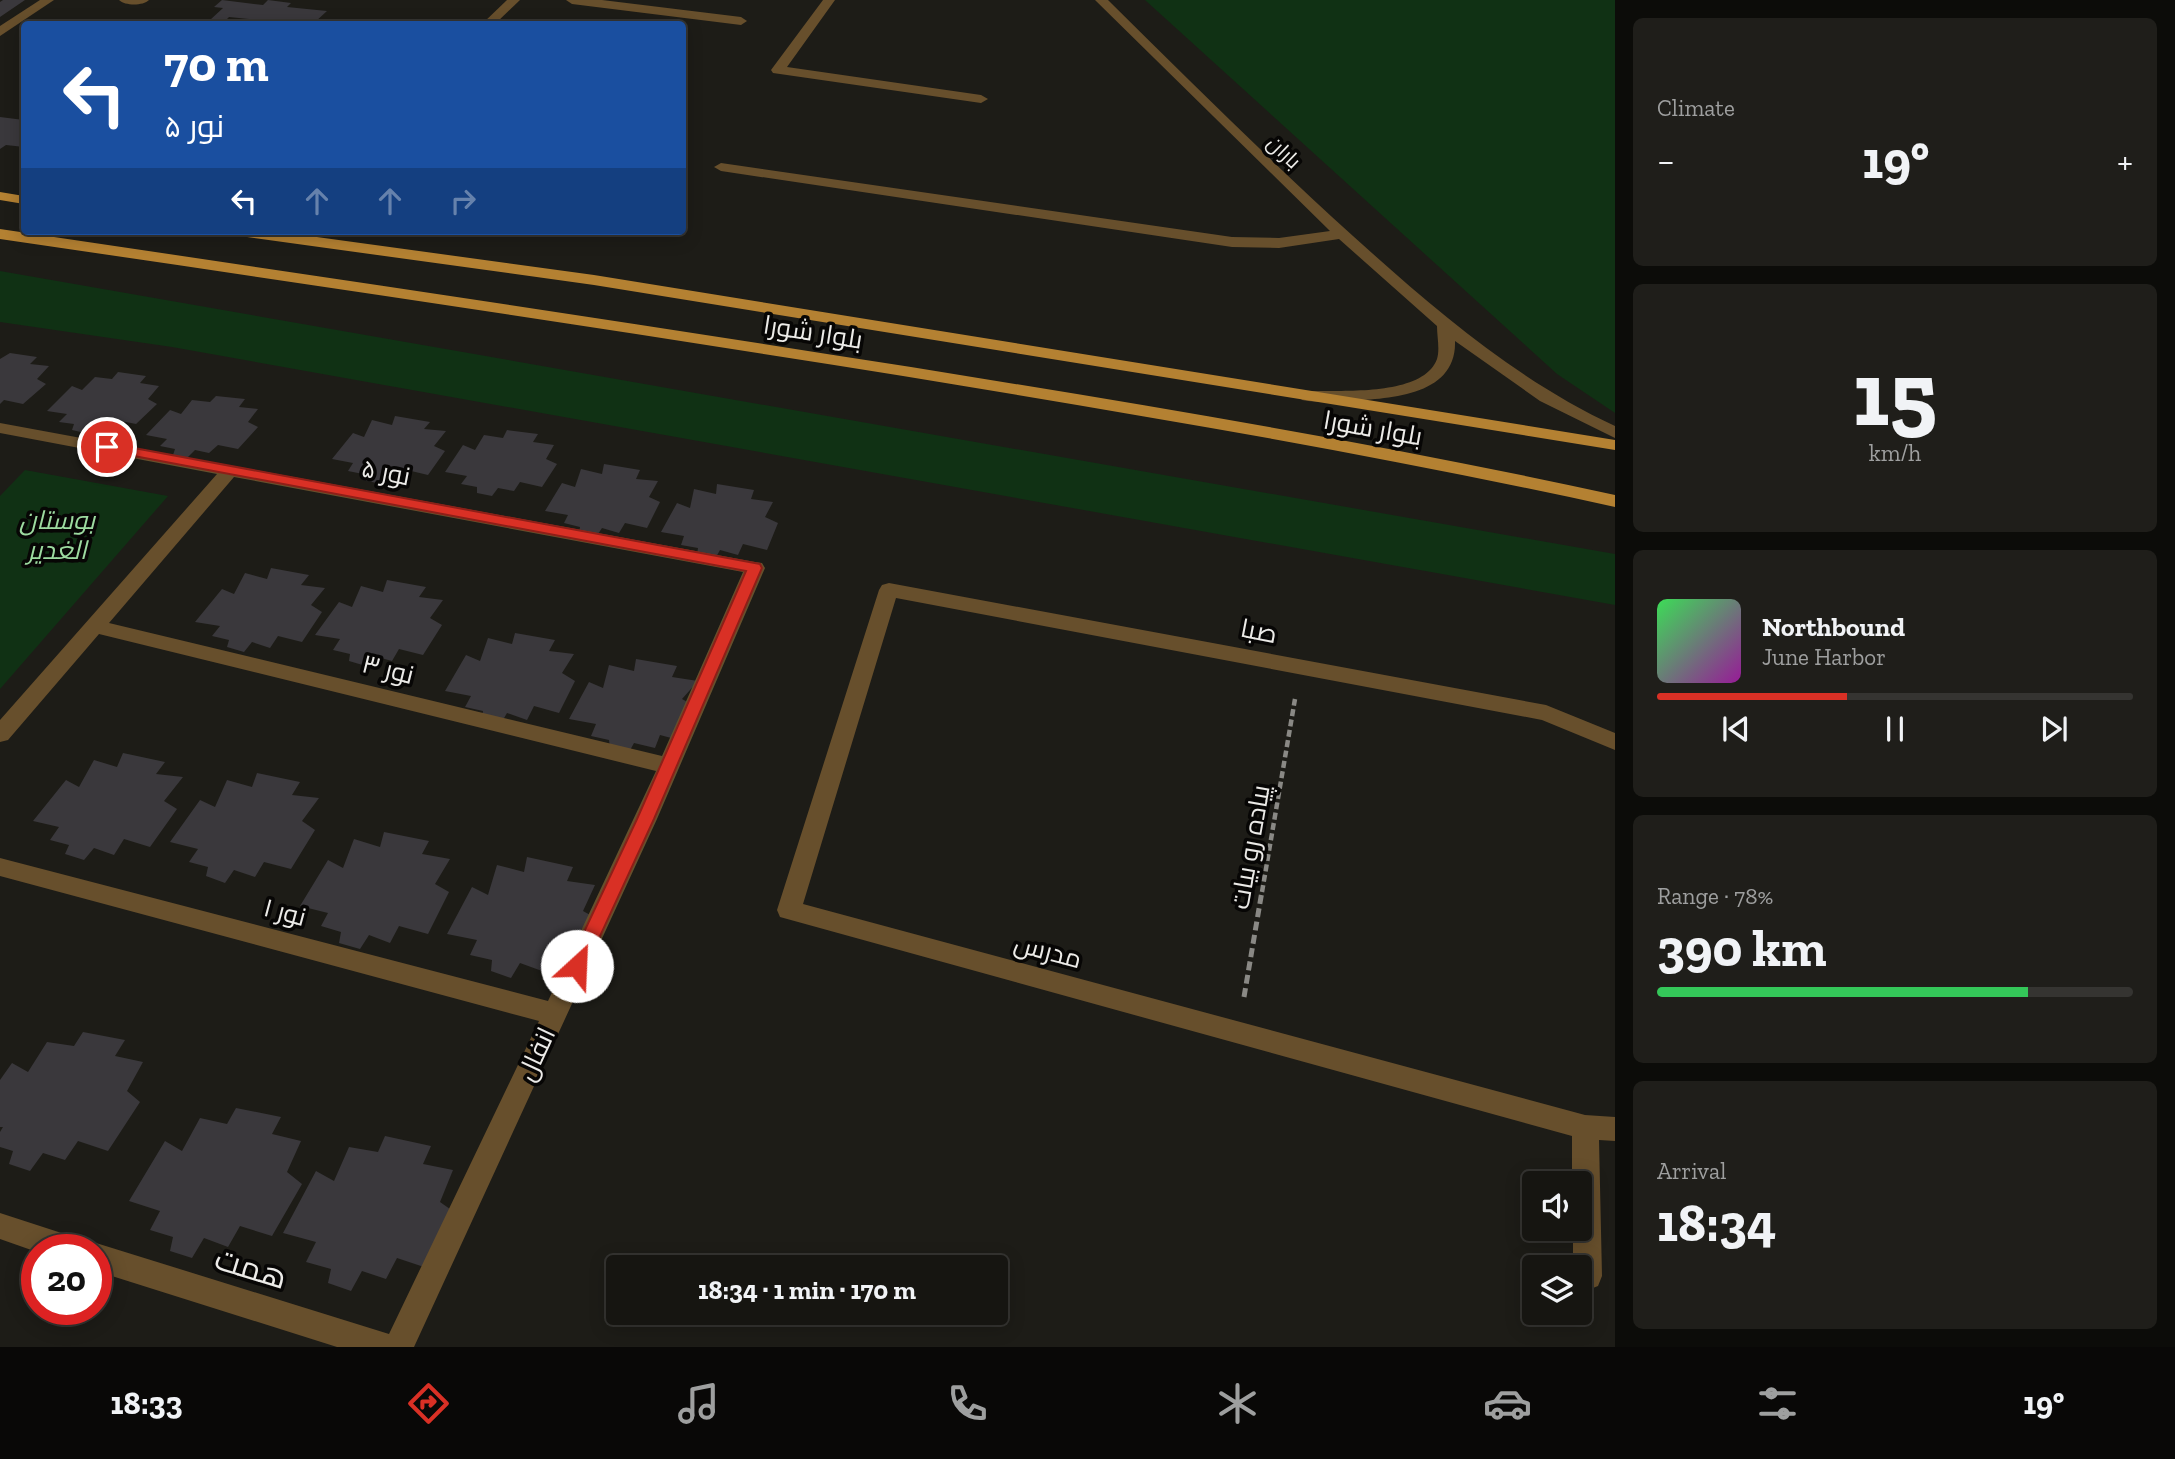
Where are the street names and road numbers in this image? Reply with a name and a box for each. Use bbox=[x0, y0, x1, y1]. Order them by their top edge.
street label: باران bbox=[1262, 130, 1306, 174]
street label: بلوار شورا bbox=[761, 308, 865, 356]
street label: بلوار شورا bbox=[1321, 404, 1425, 452]
street label: نور ۵ bbox=[359, 452, 413, 492]
street label: صبا bbox=[1238, 612, 1280, 650]
street label: نور ۳ bbox=[359, 647, 417, 691]
street label: پیاده رو بیات bbox=[1223, 782, 1278, 912]
street label: نور ۱ bbox=[260, 891, 310, 933]
street label: مدرس bbox=[1011, 927, 1085, 975]
street label: انفال bbox=[510, 1022, 562, 1086]
street label: همت bbox=[210, 1239, 292, 1297]

